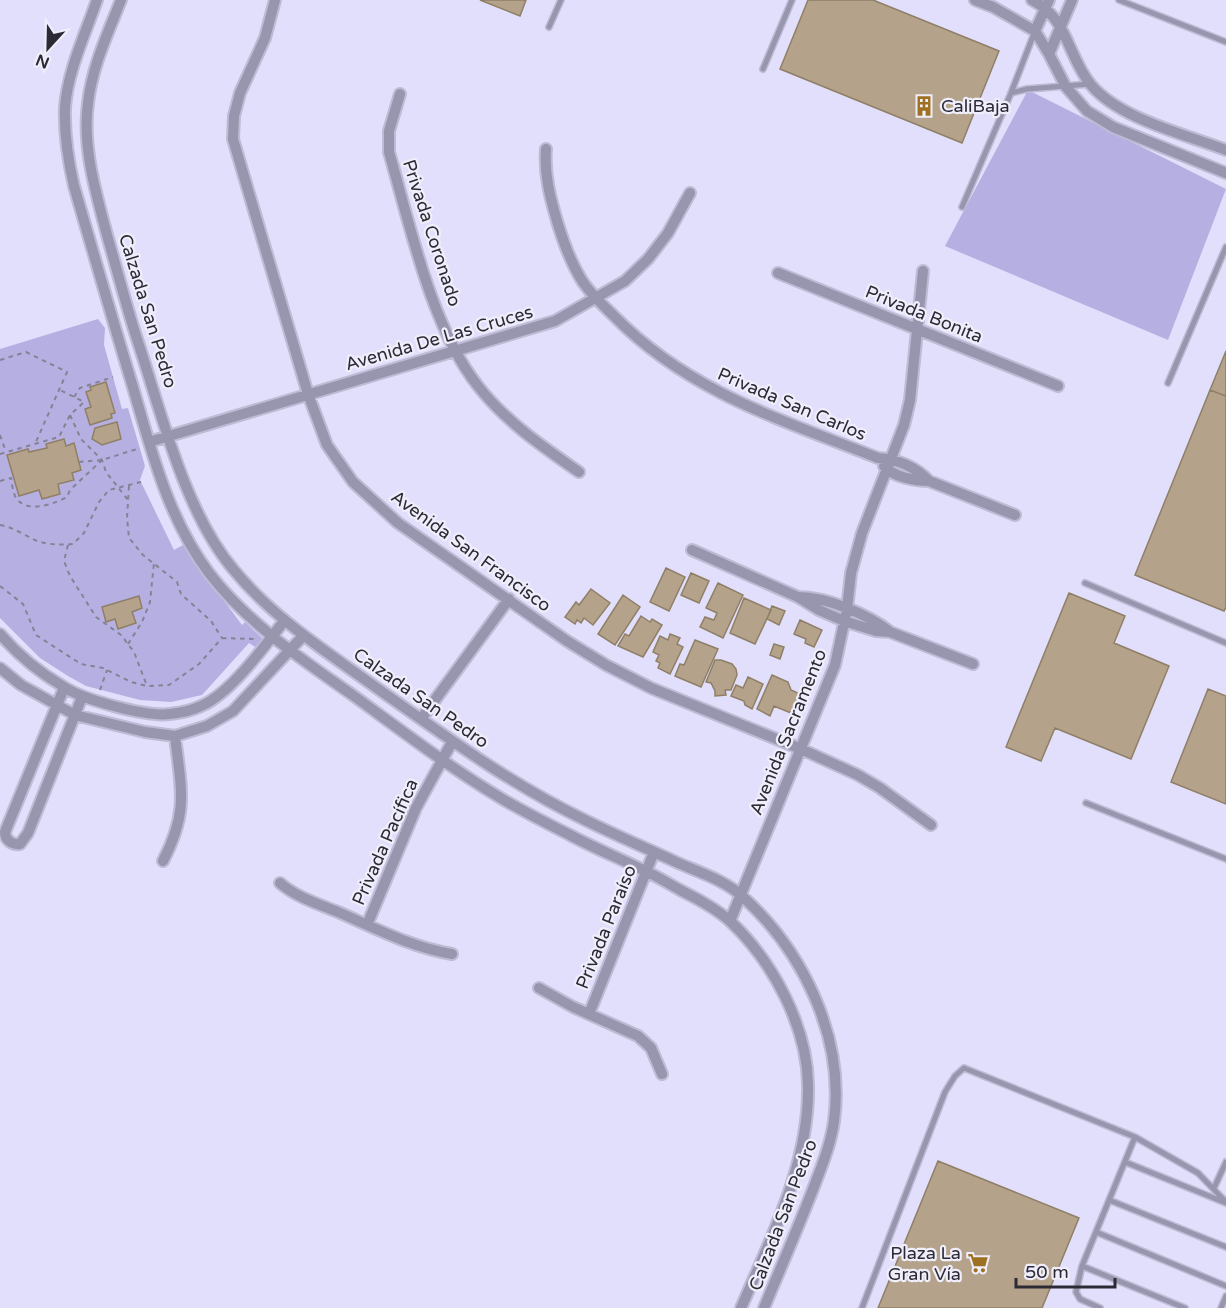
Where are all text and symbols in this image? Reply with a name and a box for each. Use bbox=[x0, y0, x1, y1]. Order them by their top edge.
north arrow bbox=[18, 18, 78, 78]
text: N bbox=[33, 49, 52, 73]
building icon: CaliBaja bbox=[912, 94, 936, 118]
place label: CaliBaja bbox=[941, 95, 1010, 117]
street label: Privada Coronado bbox=[398, 157, 466, 309]
street label: Calzada San Pedro bbox=[114, 231, 182, 391]
street label: Privada Bonita bbox=[862, 280, 986, 348]
street label: Avenida De Las Cruces bbox=[343, 301, 535, 375]
street label: Privada San Carlos bbox=[714, 363, 870, 445]
street label: Avenida San Francisco bbox=[387, 486, 555, 616]
street label: Calzada San Pedro bbox=[349, 643, 493, 753]
street label: Avenida Sacramento bbox=[745, 646, 831, 818]
street label: Privada Pacífica bbox=[347, 775, 423, 909]
street label: Privada Paraíso bbox=[571, 862, 641, 992]
street label: Calzada San Pedro bbox=[744, 1136, 822, 1294]
place label: Plaza La Gran Vía bbox=[888, 1242, 961, 1285]
supermarket icon: Plaza La Gran Vía bbox=[966, 1251, 990, 1275]
scale bar bbox=[1016, 1251, 1115, 1289]
text: 50 m bbox=[1025, 1261, 1069, 1283]

